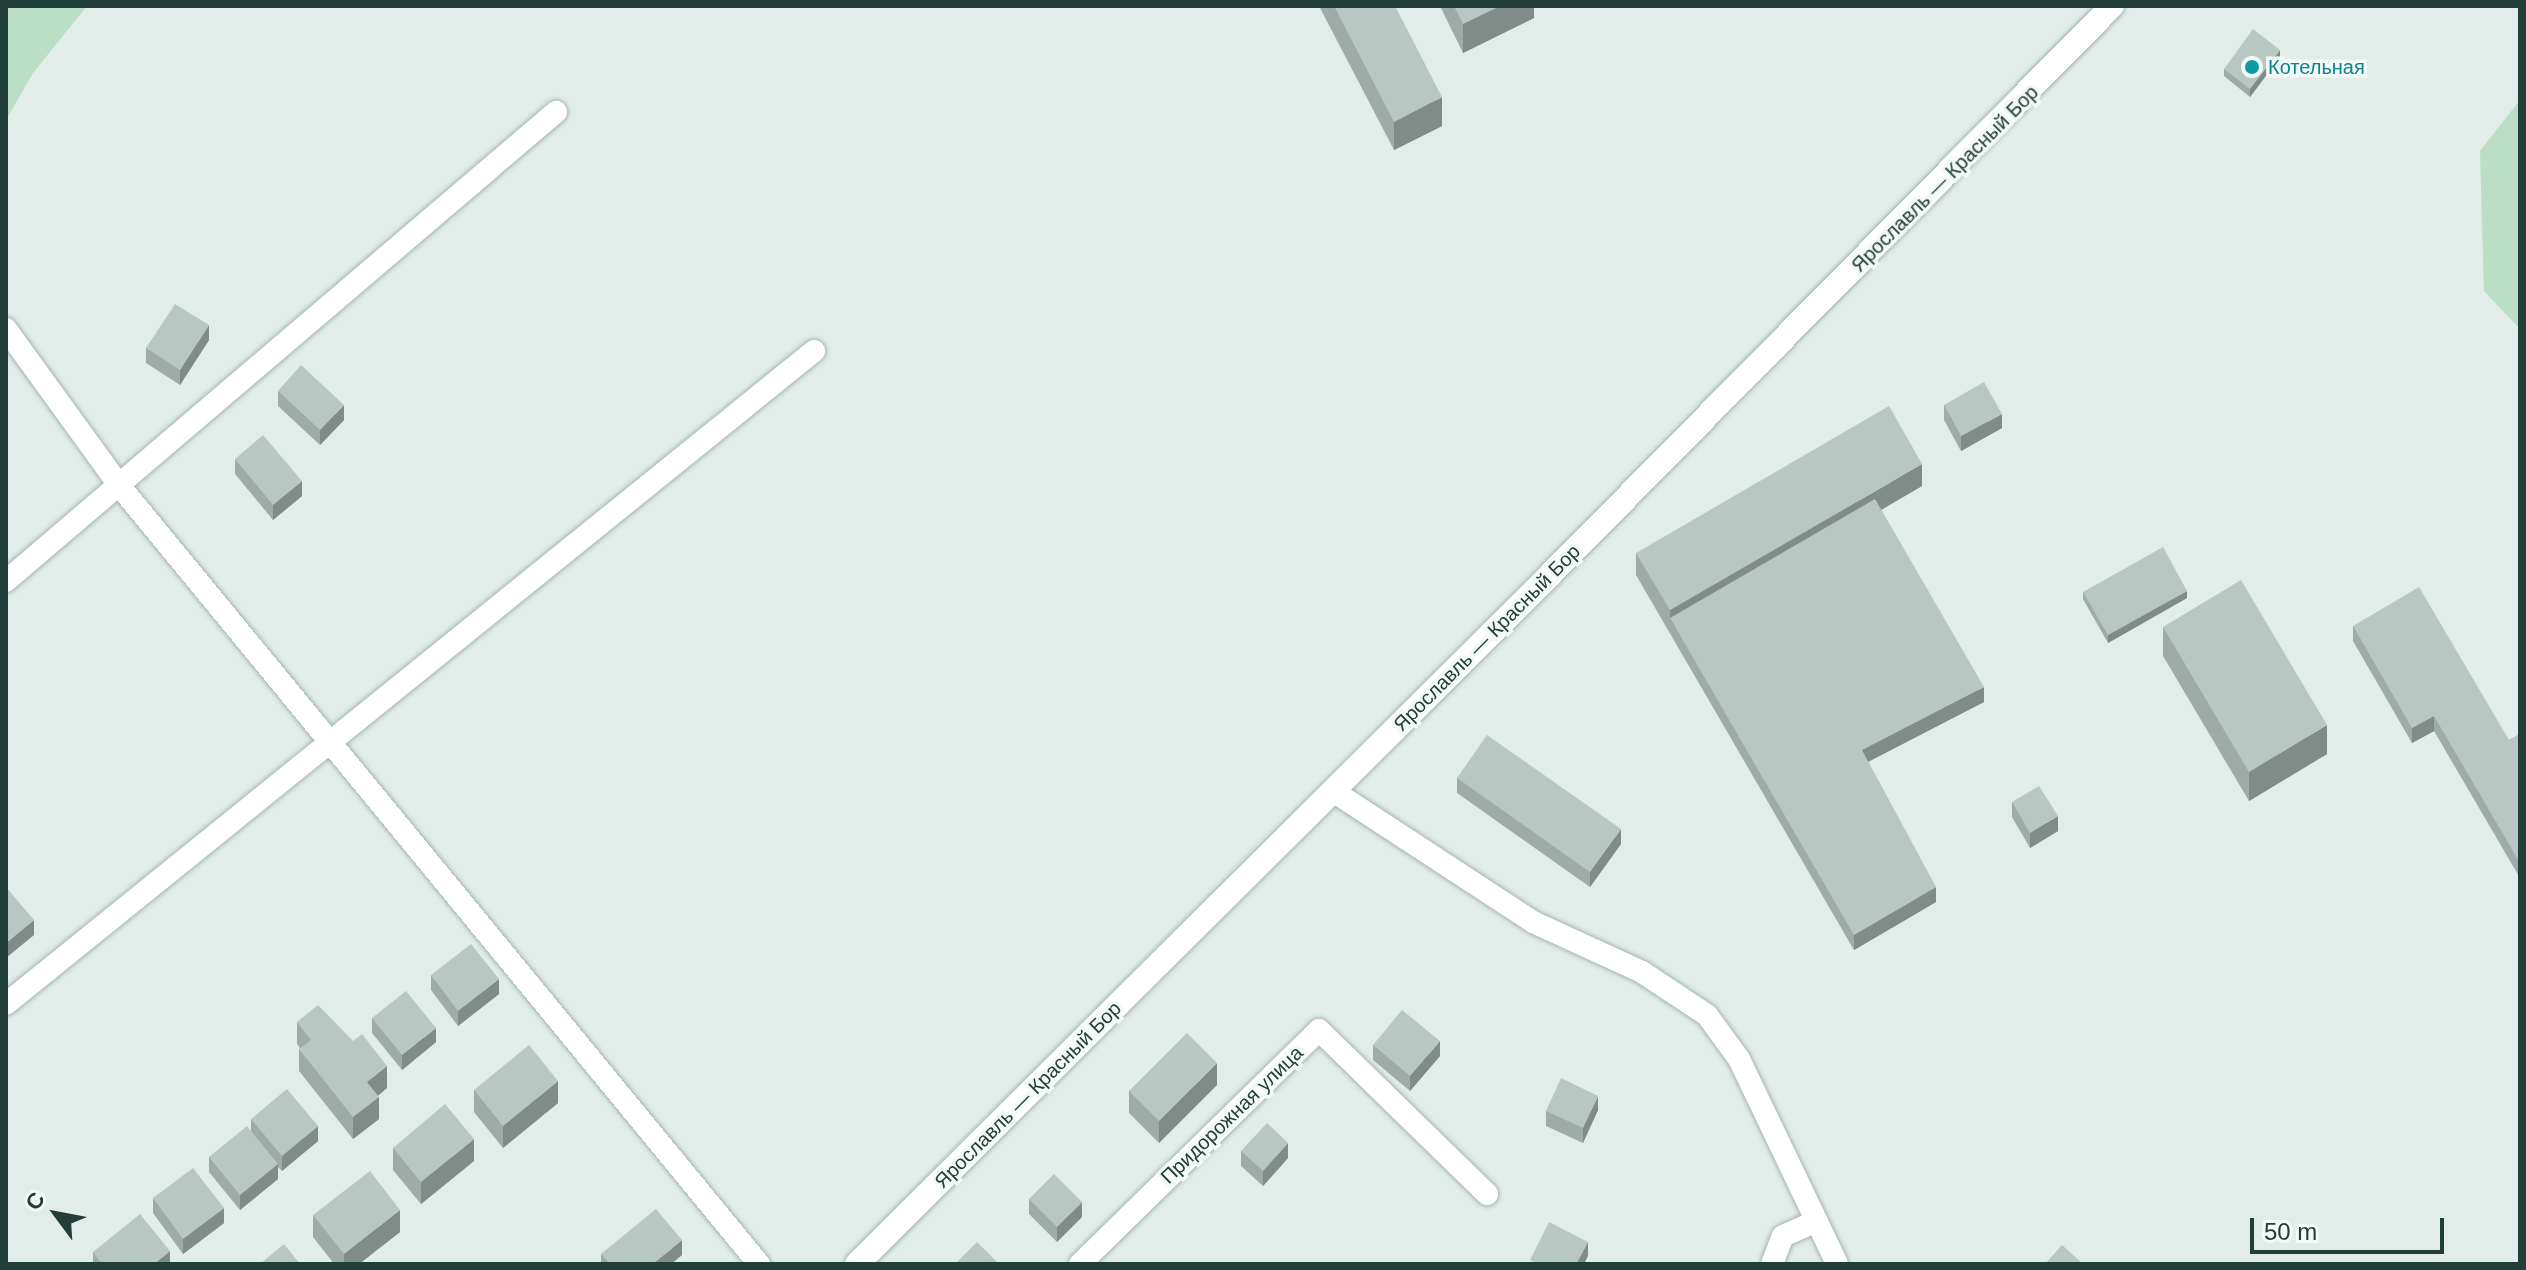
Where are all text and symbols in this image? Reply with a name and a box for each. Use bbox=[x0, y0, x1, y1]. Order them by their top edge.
place label: Котельная bbox=[2268, 55, 2365, 79]
marker: Котельная bbox=[2243, 58, 2261, 76]
street label: Ярославль — Красный Бор bbox=[1847, 81, 2043, 277]
street label: Ярославль — Красный Бор bbox=[1389, 540, 1585, 736]
street label: Ярославль — Красный Бор bbox=[930, 997, 1126, 1193]
street label: Придорожная улица bbox=[1156, 1041, 1308, 1189]
north arrow bbox=[16, 1174, 96, 1254]
text: С bbox=[20, 1188, 50, 1214]
scale bar bbox=[2254, 1202, 2448, 1252]
text: 50 m bbox=[2264, 1218, 2317, 1245]

